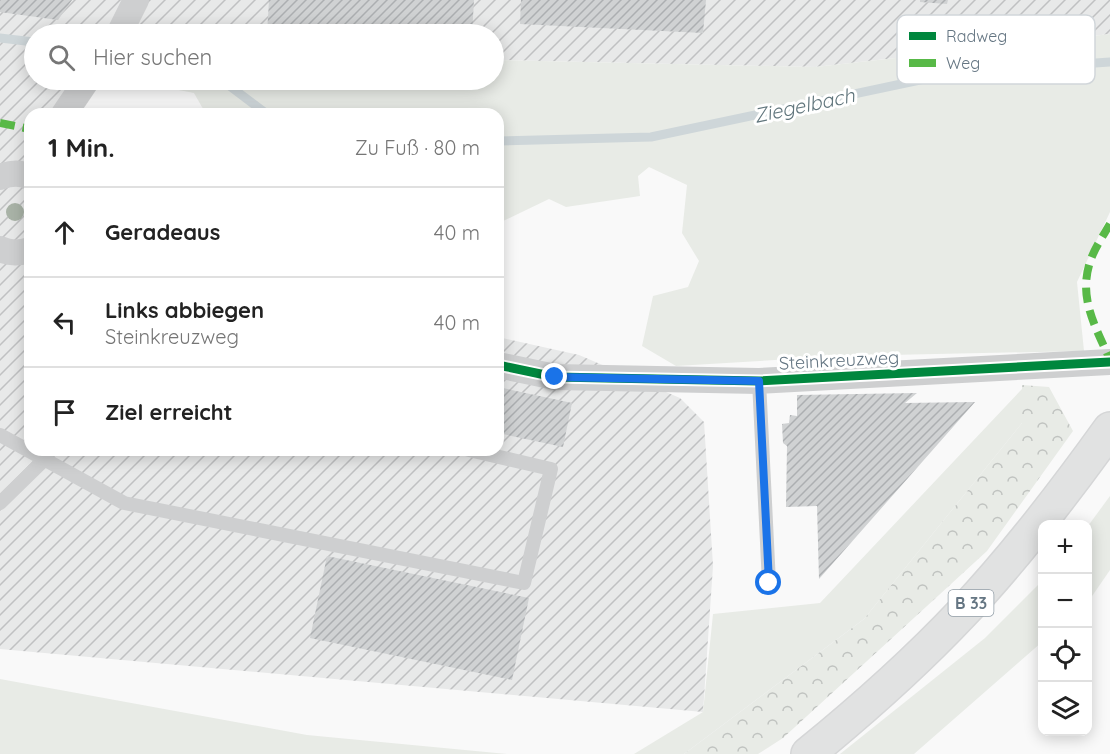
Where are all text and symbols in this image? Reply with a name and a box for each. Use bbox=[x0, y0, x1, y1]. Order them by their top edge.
legend bbox=[897, 15, 1095, 84]
search box bbox=[24, 24, 504, 90]
text: Radweg bbox=[946, 26, 1007, 46]
icon: search bbox=[45, 41, 78, 74]
text: Hier suchen bbox=[93, 43, 212, 71]
text: Weg bbox=[946, 53, 980, 73]
water label: Ziegelbach bbox=[751, 82, 857, 128]
text: 1 Min. bbox=[48, 131, 115, 164]
text: Zu Fuß · 80 m bbox=[355, 135, 480, 160]
icon: ahead bbox=[48, 216, 81, 249]
text: Geradeaus bbox=[105, 218, 220, 246]
text: 40 m bbox=[434, 220, 480, 245]
text: Links abbiegen bbox=[105, 296, 264, 324]
icon: left bbox=[48, 306, 81, 339]
text: 40 m bbox=[434, 310, 480, 335]
text: Steinkreuzweg bbox=[105, 324, 239, 349]
street label: Steinkreuzweg bbox=[778, 345, 900, 375]
route end bbox=[541, 363, 567, 389]
icon: arrive bbox=[48, 396, 81, 429]
text: Ziel erreicht bbox=[105, 398, 233, 426]
map controls bbox=[1038, 520, 1092, 736]
button: + bbox=[1038, 520, 1092, 574]
route start bbox=[755, 569, 781, 595]
button: − bbox=[1038, 574, 1092, 628]
road number: B 33 bbox=[948, 590, 994, 616]
button: locate bbox=[1038, 628, 1092, 682]
button: layers bbox=[1038, 682, 1092, 736]

